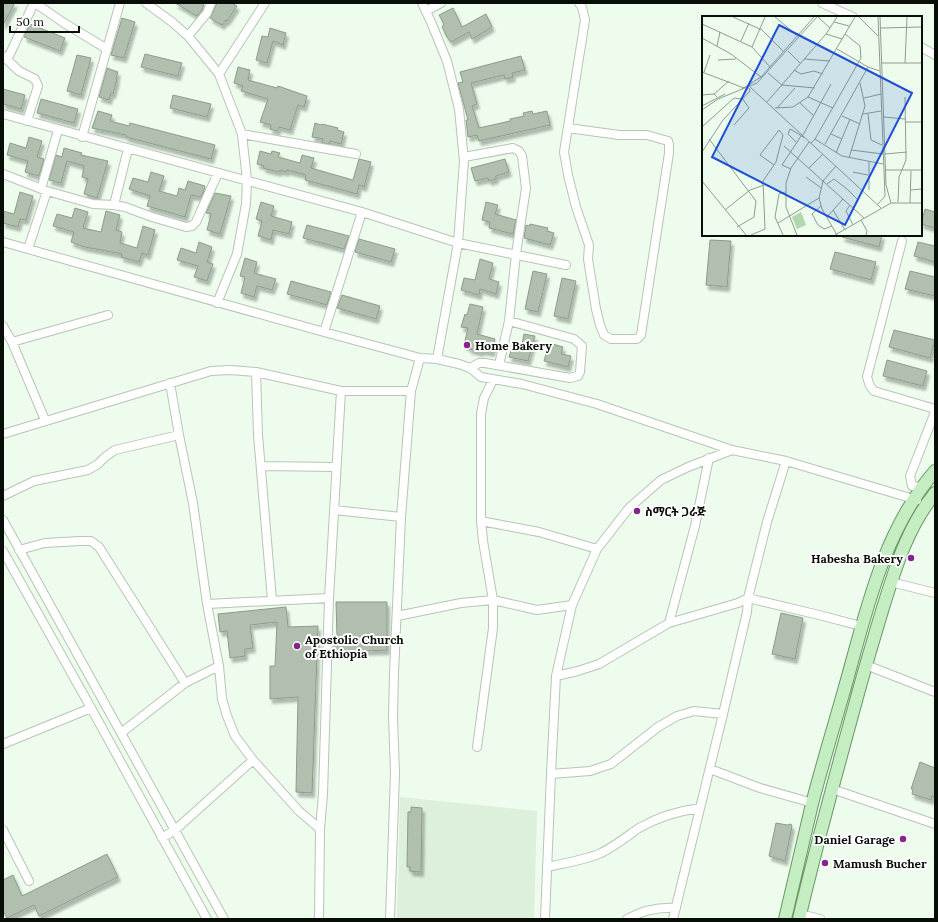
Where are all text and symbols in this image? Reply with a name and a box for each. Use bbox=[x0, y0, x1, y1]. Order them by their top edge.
scale bar bbox=[10, 8, 79, 34]
text: 50 m bbox=[16, 14, 44, 29]
inset map bbox=[702, 16, 922, 236]
place label: Home Bakery bbox=[475, 338, 552, 353]
marker: Home Bakery bbox=[462, 340, 472, 350]
place label: ስማርት ጋራጅ bbox=[645, 504, 706, 519]
marker: ስማርት ጋራጅ bbox=[632, 506, 642, 516]
place label: Habesha Bakery bbox=[811, 551, 903, 566]
marker: Habesha Bakery bbox=[906, 553, 916, 563]
place label: Apostolic Church of Ethiopia bbox=[305, 632, 404, 661]
marker: Apostolic Church of Ethiopia bbox=[292, 641, 302, 651]
place label: Daniel Garage bbox=[814, 832, 896, 847]
marker: Daniel Garage bbox=[898, 834, 908, 844]
place label: Mamush Bucher bbox=[833, 856, 927, 871]
marker: Mamush Bucher bbox=[820, 858, 830, 868]

